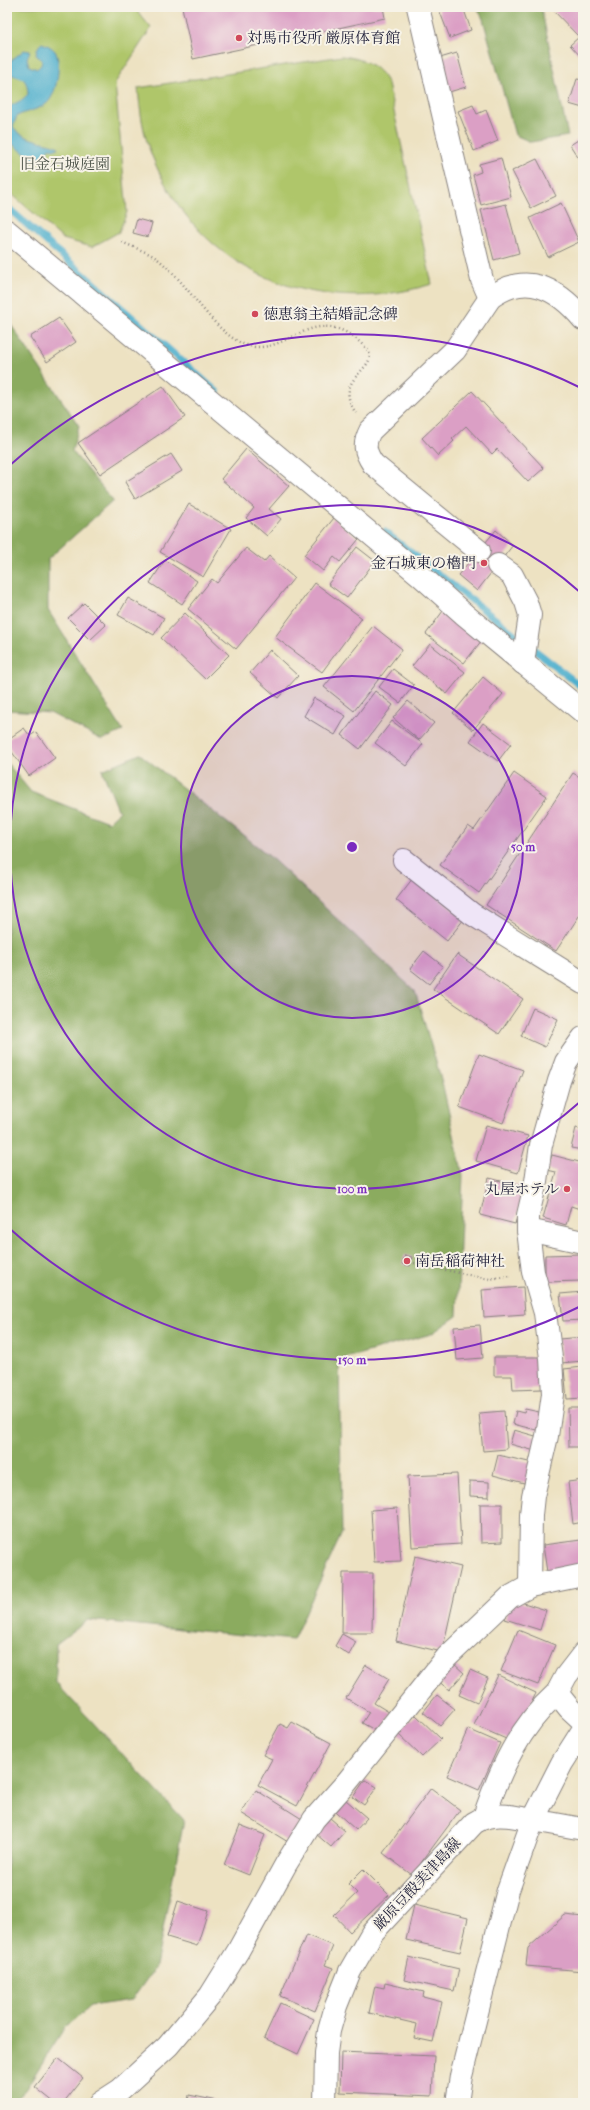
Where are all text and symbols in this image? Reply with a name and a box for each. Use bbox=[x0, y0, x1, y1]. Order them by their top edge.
place label: 対馬市役所 厳原体育館 bbox=[247, 29, 400, 47]
marker: 対馬市役所 厳原体育館 bbox=[234, 33, 244, 43]
park label: 旧金石城庭園 bbox=[20, 155, 110, 173]
place label: 徳恵翁主結婚記念碑 bbox=[263, 305, 398, 323]
marker: 徳恵翁主結婚記念碑 bbox=[250, 309, 260, 319]
place label: 金石城東の櫓門 bbox=[371, 554, 476, 572]
marker: 金石城東の櫓門 bbox=[479, 558, 489, 568]
centre of rings bbox=[345, 840, 359, 854]
text: 50 m bbox=[511, 840, 536, 854]
place label: 丸屋ホテル bbox=[485, 1180, 559, 1198]
text: 100 m bbox=[337, 1182, 368, 1196]
marker: 丸屋ホテル bbox=[562, 1184, 572, 1194]
place label: 南岳稲荷神社 bbox=[415, 1252, 505, 1270]
marker: 南岳稲荷神社 bbox=[402, 1256, 412, 1266]
text: 150 m bbox=[338, 1353, 367, 1367]
street label: 厳原豆酘美津島線 bbox=[369, 1834, 465, 1934]

